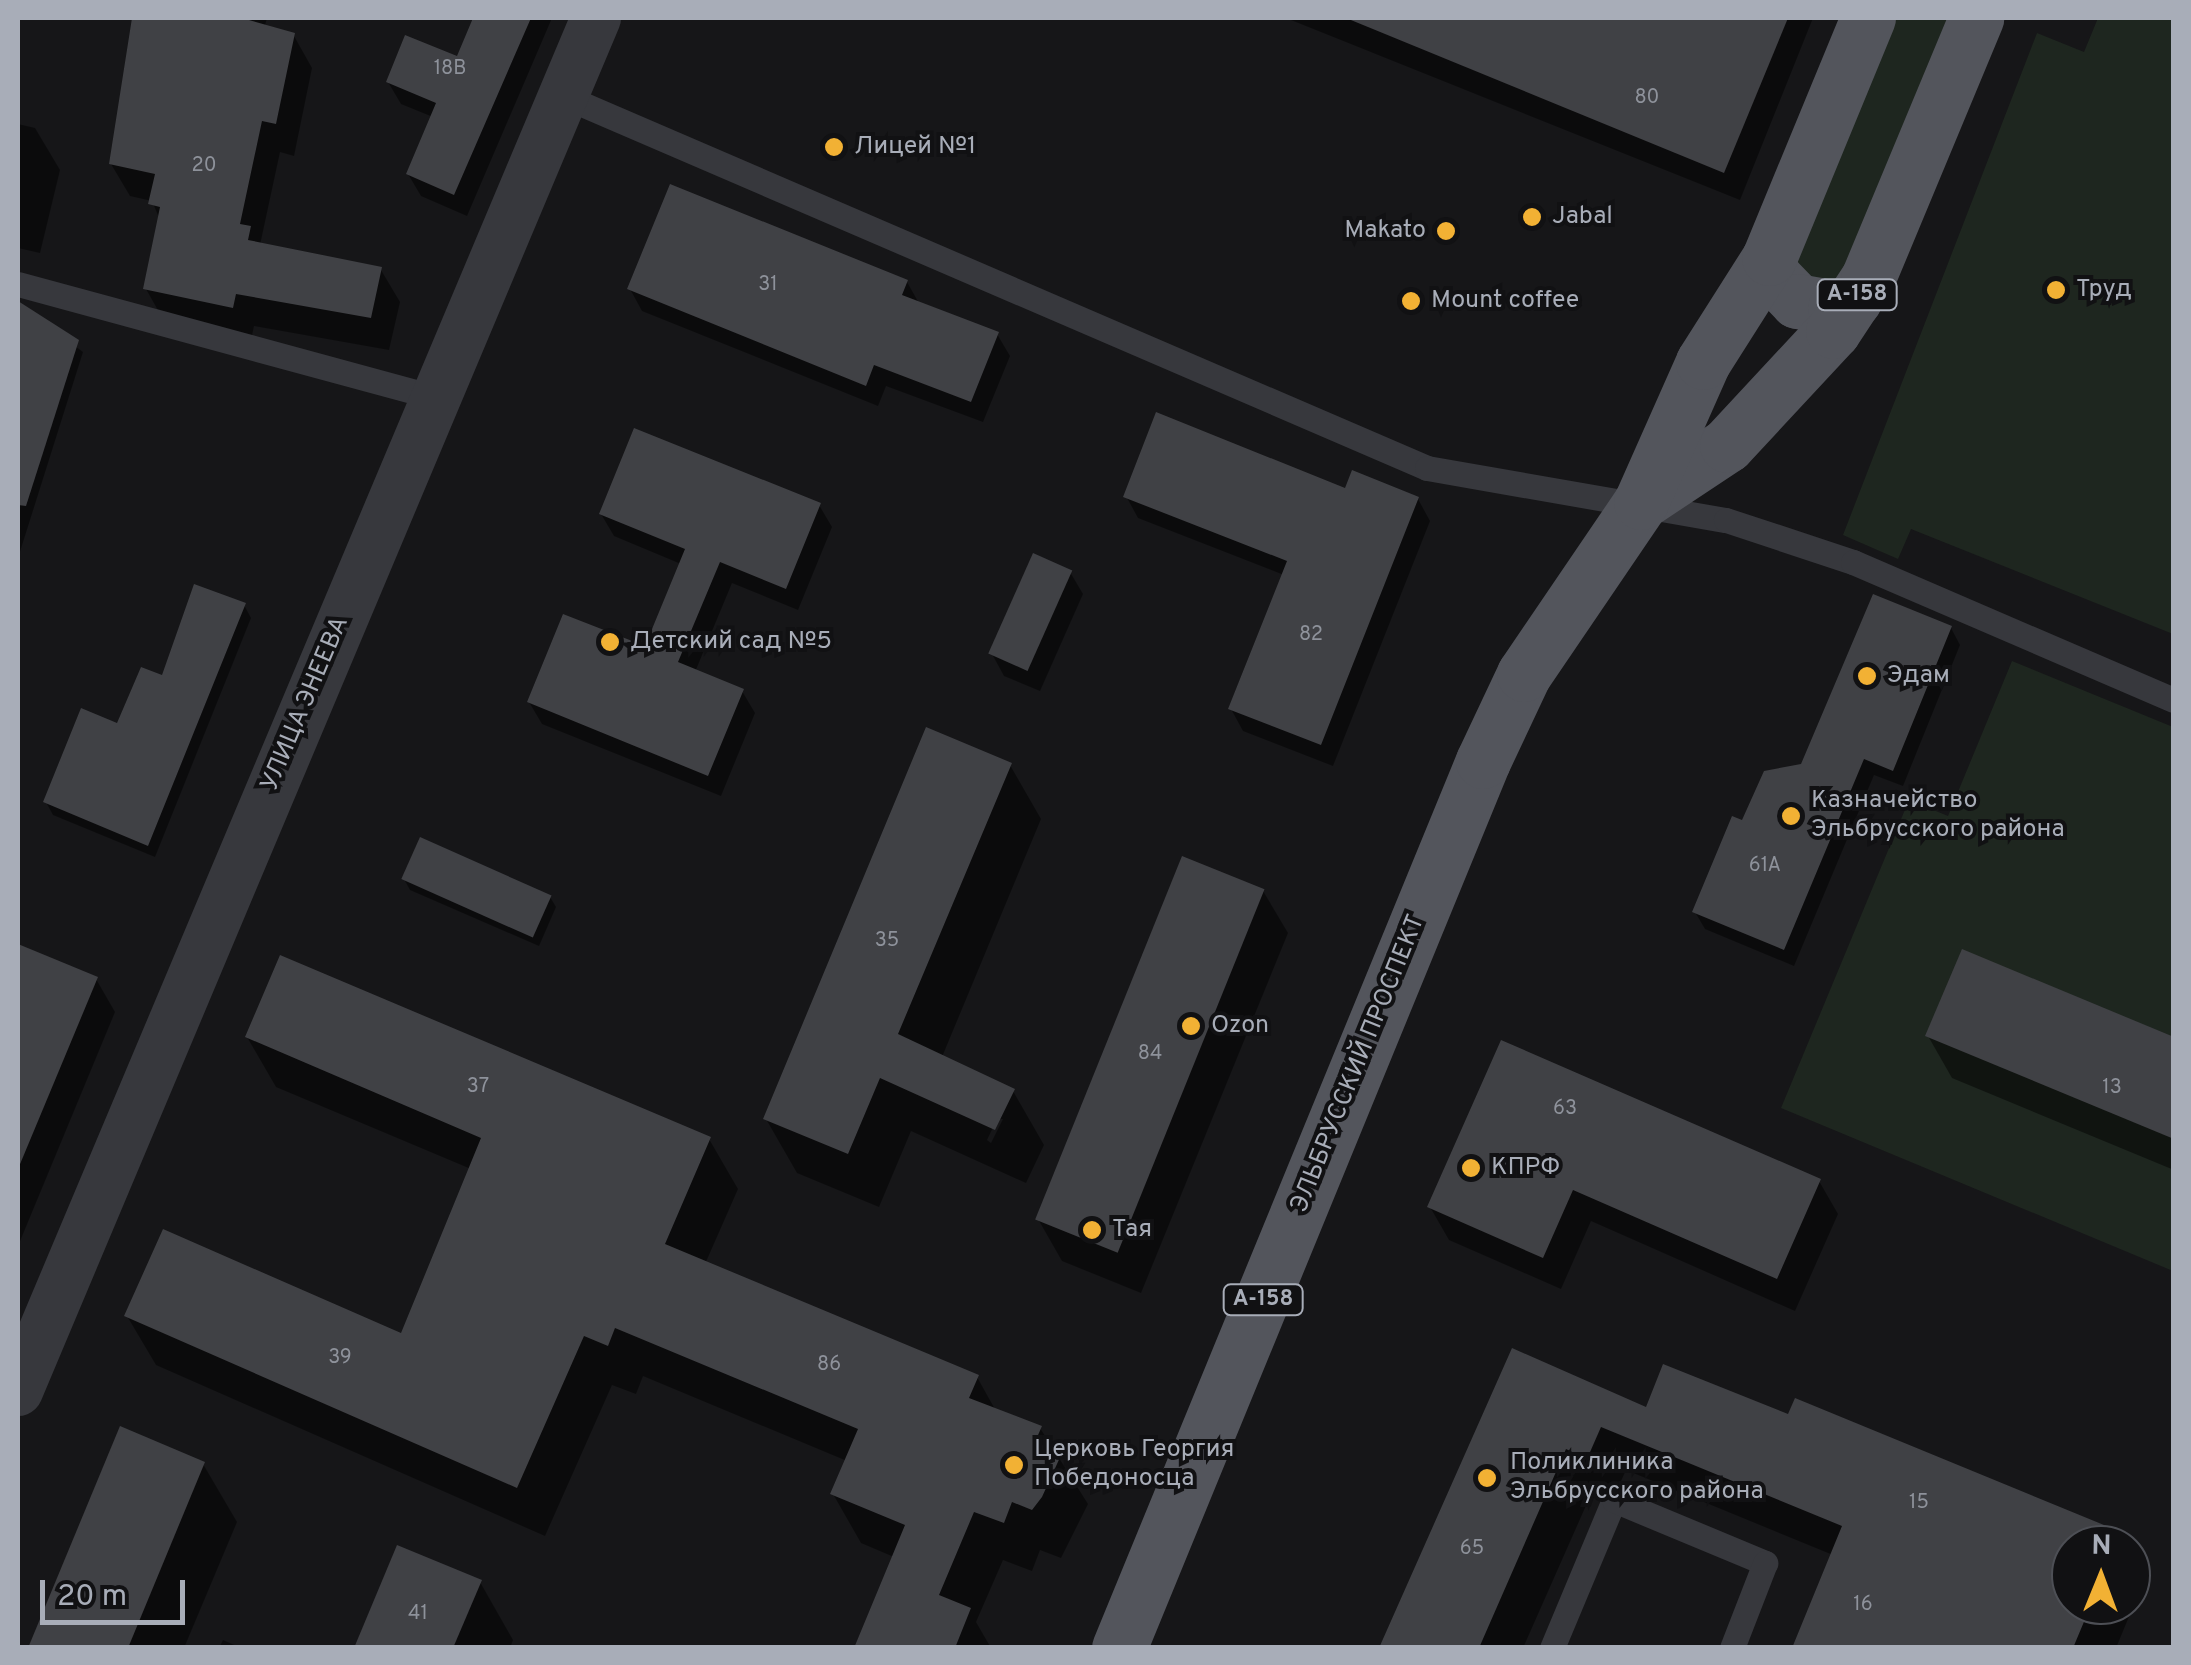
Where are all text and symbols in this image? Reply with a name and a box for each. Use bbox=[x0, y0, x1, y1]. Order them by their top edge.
house number: 18В bbox=[434, 57, 466, 81]
house number: 80 bbox=[1635, 86, 1659, 110]
place label: Лицей №1 bbox=[854, 132, 976, 162]
marker: Лицей №1 bbox=[823, 136, 845, 158]
house number: 20 bbox=[191, 154, 217, 178]
place label: Jabal bbox=[1552, 202, 1613, 232]
marker: Jabal bbox=[1521, 206, 1543, 228]
place label: Мakato bbox=[1344, 216, 1426, 246]
marker: Мakato bbox=[1435, 220, 1457, 242]
house number: 31 bbox=[758, 273, 778, 297]
place label: Труд bbox=[2076, 275, 2132, 305]
road number: А-158 bbox=[1814, 278, 1900, 312]
marker: Труд bbox=[2045, 279, 2067, 301]
place label: Mount coffee bbox=[1431, 286, 1579, 316]
marker: Mount coffee bbox=[1400, 290, 1422, 312]
street label: УЛИЦА ЭНЕЕВА bbox=[256, 612, 356, 796]
house number: 82 bbox=[1299, 623, 1323, 647]
place label: Детский сад №5 bbox=[630, 627, 832, 657]
marker: Детский сад №5 bbox=[599, 631, 621, 653]
place label: Эдам bbox=[1887, 661, 1950, 691]
marker: Эдам bbox=[1856, 665, 1878, 687]
place label: Казначейство Эльбрусского района bbox=[1811, 787, 2065, 846]
marker: Казначейство Эльбрусского района bbox=[1780, 805, 1802, 827]
house number: 61А bbox=[1749, 854, 1781, 878]
street label: ЭЛЬБРУССКИЙ ПРОСПЕКТ bbox=[1285, 911, 1433, 1217]
house number: 35 bbox=[875, 929, 899, 953]
place label: Ozon bbox=[1211, 1011, 1269, 1041]
marker: Ozon bbox=[1180, 1015, 1202, 1037]
house number: 84 bbox=[1138, 1042, 1162, 1066]
house number: 37 bbox=[467, 1075, 489, 1099]
house number: 13 bbox=[2102, 1076, 2122, 1100]
house number: 63 bbox=[1553, 1097, 1577, 1121]
place label: КПРФ bbox=[1491, 1153, 1560, 1183]
marker: КПРФ bbox=[1460, 1157, 1482, 1179]
place label: Тая bbox=[1112, 1215, 1152, 1245]
marker: Тая bbox=[1081, 1219, 1103, 1241]
road number: А-158 bbox=[1220, 1283, 1306, 1317]
house number: 39 bbox=[328, 1346, 352, 1370]
house number: 86 bbox=[817, 1353, 841, 1377]
place label: Церковь Георгия Победоносца bbox=[1034, 1436, 1234, 1495]
place label: Поликлиника Эльбрусского района bbox=[1510, 1449, 1764, 1508]
marker: Церковь Георгия Победоносца bbox=[1003, 1454, 1025, 1476]
marker: Поликлиника Эльбрусского района bbox=[1474, 1465, 1500, 1491]
house number: 15 bbox=[1909, 1491, 1929, 1515]
north arrow bbox=[2051, 1525, 2151, 1625]
text: N bbox=[2091, 1529, 2112, 1565]
house number: 65 bbox=[1460, 1537, 1484, 1561]
scale bar bbox=[45, 1560, 190, 1622]
text: 20 m bbox=[57, 1579, 127, 1616]
house number: 16 bbox=[1853, 1593, 1873, 1617]
house number: 41 bbox=[408, 1602, 428, 1626]

